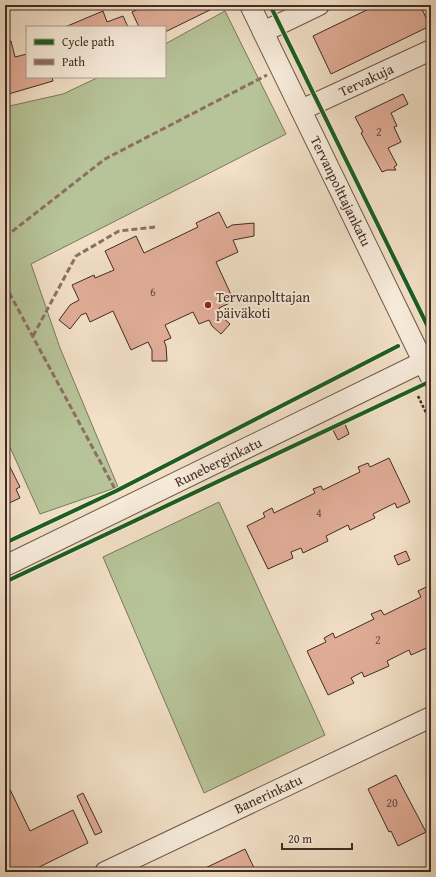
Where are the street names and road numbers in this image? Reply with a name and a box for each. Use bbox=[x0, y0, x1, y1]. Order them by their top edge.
street label: Tervakuja bbox=[335, 59, 397, 101]
street label: Tervanpolttajankatu bbox=[306, 132, 377, 250]
street label: Runeberginkatu bbox=[171, 432, 265, 492]
street label: Banerinkatu bbox=[231, 769, 306, 818]

